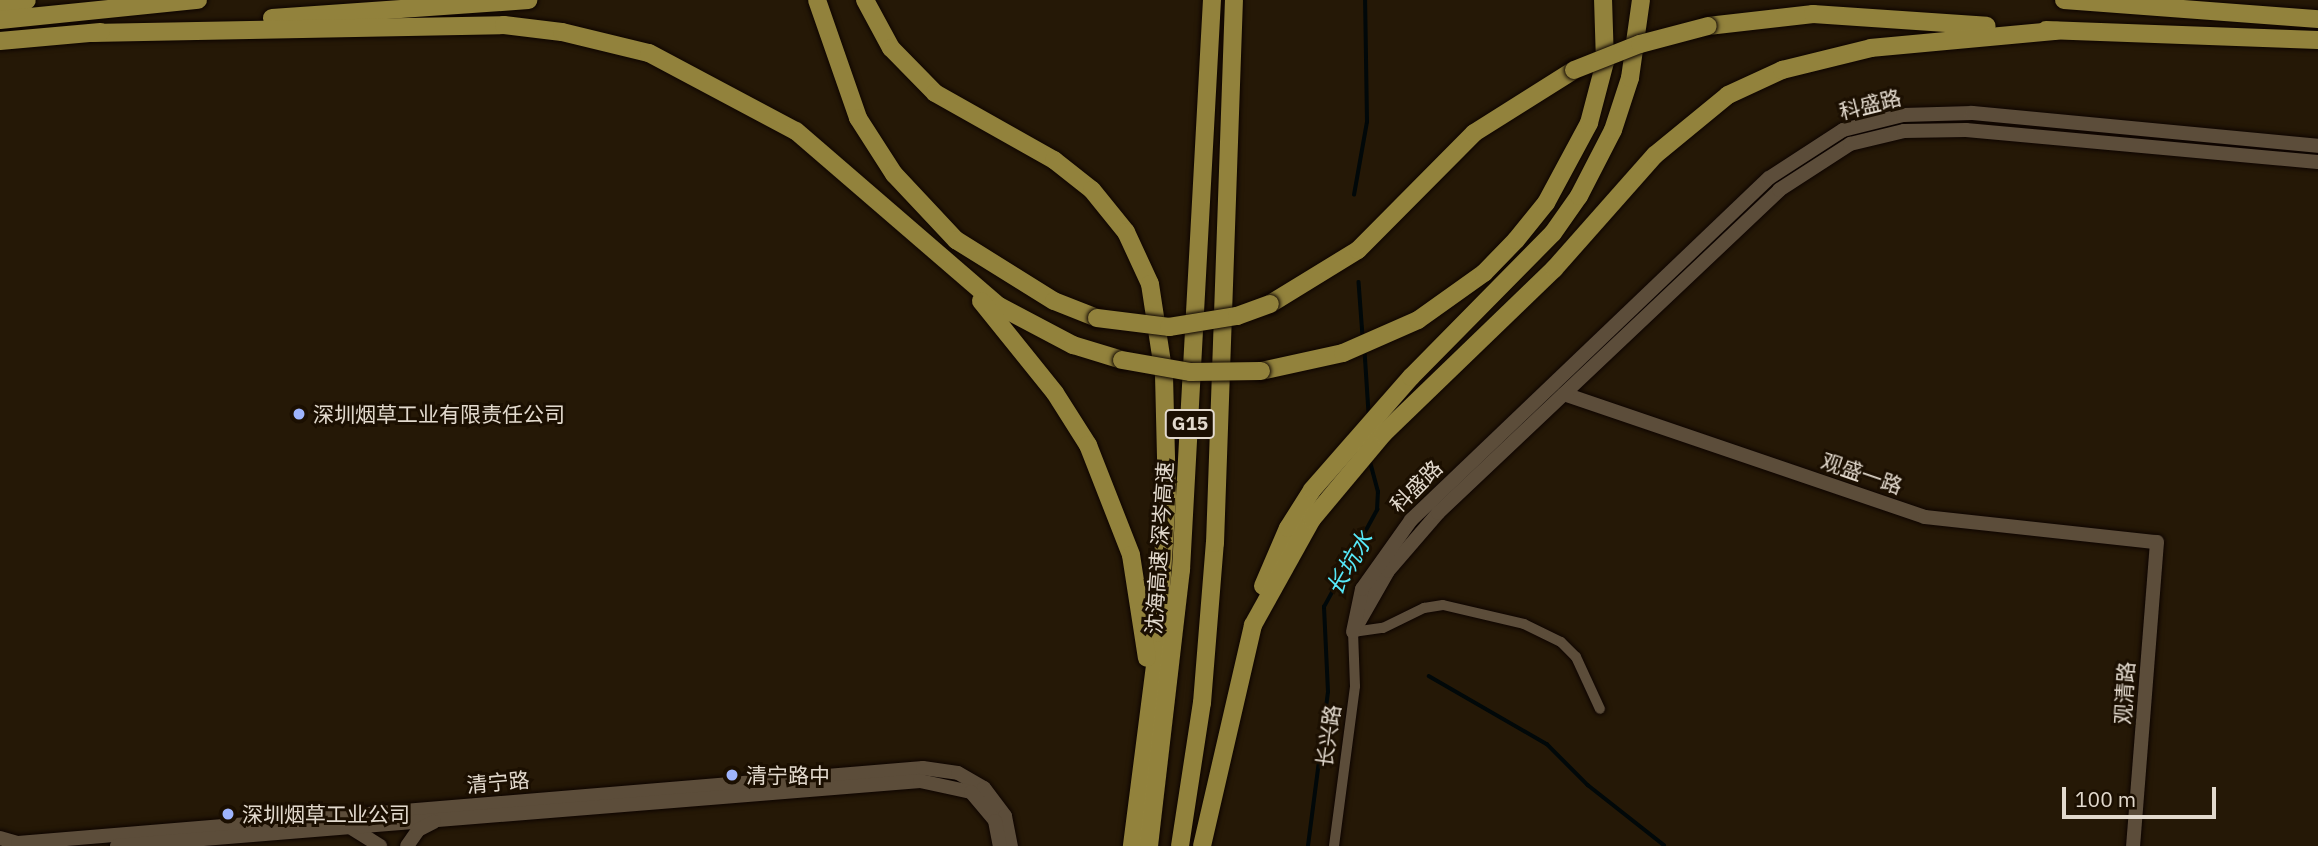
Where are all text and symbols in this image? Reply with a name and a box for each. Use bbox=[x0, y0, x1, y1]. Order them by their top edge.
street label: 科盛路 bbox=[1836, 84, 1904, 124]
place label: 深圳烟草工业有限责任公司 bbox=[313, 401, 565, 427]
marker: 深圳烟草工业有限责任公司 bbox=[291, 406, 307, 422]
road number: G15 bbox=[1164, 408, 1216, 440]
street label: 观盛一路 bbox=[1818, 447, 1906, 499]
street label: 科盛路 bbox=[1385, 455, 1447, 517]
street label: 沈海高速 深岑高速 bbox=[1140, 461, 1178, 635]
water label: 长坑水 bbox=[1320, 526, 1378, 600]
street label: 观清路 bbox=[2109, 661, 2139, 725]
street label: 长兴路 bbox=[1311, 703, 1345, 769]
place label: 清宁路中 bbox=[746, 762, 830, 788]
street label: 清宁路 bbox=[466, 767, 530, 797]
marker: 清宁路中 bbox=[724, 767, 740, 783]
scale bar bbox=[2066, 772, 2220, 816]
text: 100 m bbox=[2075, 785, 2136, 813]
place label: 深圳烟草工业公司 bbox=[242, 801, 410, 827]
marker: 深圳烟草工业公司 bbox=[220, 806, 236, 822]

